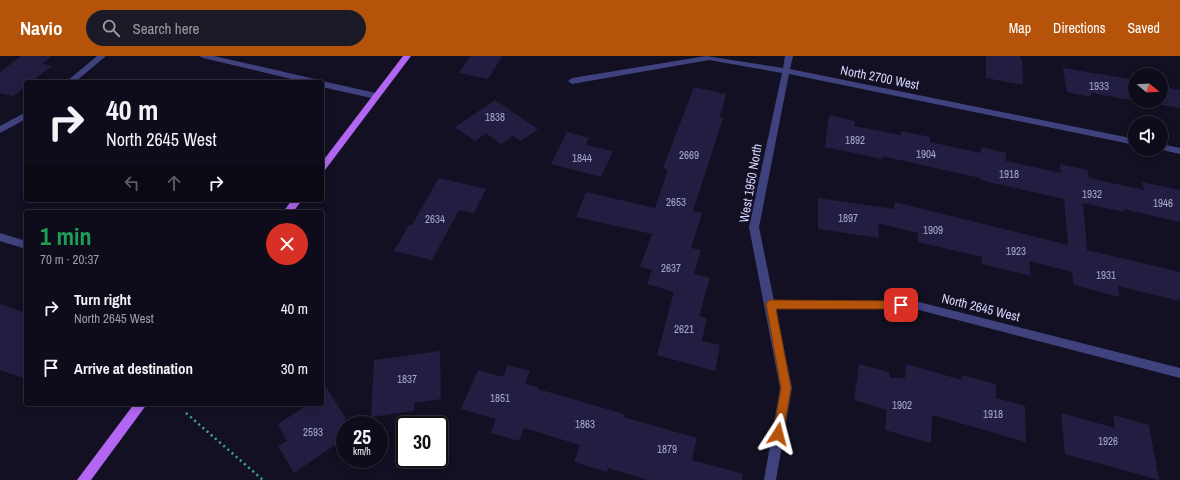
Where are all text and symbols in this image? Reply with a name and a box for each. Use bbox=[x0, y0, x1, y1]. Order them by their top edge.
search box bbox=[86, 10, 366, 46]
text: Navio bbox=[20, 15, 62, 41]
icon: search bbox=[100, 17, 122, 39]
text: Search here bbox=[132, 18, 199, 39]
text: Map bbox=[1009, 19, 1031, 37]
text: Directions bbox=[1053, 19, 1105, 37]
text: Saved bbox=[1127, 19, 1160, 37]
street label: North 2700 West bbox=[839, 62, 921, 93]
north arrow bbox=[1128, 68, 1168, 108]
map controls bbox=[1128, 68, 1168, 156]
house number: 1933 bbox=[1089, 79, 1109, 93]
text: 40 m bbox=[106, 91, 158, 129]
icon: right bbox=[40, 96, 92, 148]
house number: 1838 bbox=[485, 110, 505, 124]
button: sound bbox=[1128, 116, 1168, 156]
text: North 2645 West bbox=[106, 127, 217, 152]
house number: 1892 bbox=[845, 133, 865, 147]
street label: West 1950 North bbox=[735, 142, 766, 224]
house number: 1904 bbox=[916, 147, 936, 161]
house number: 2669 bbox=[679, 148, 699, 162]
house number: 1844 bbox=[572, 151, 592, 165]
house number: 1918 bbox=[999, 167, 1019, 181]
icon: left bbox=[121, 172, 143, 194]
icon: ahead bbox=[163, 172, 185, 194]
icon: right bbox=[205, 172, 227, 194]
house number: 1932 bbox=[1082, 187, 1102, 201]
house number: 2653 bbox=[666, 195, 686, 209]
house number: 1946 bbox=[1153, 196, 1173, 210]
house number: 1897 bbox=[838, 211, 858, 225]
house number: 2634 bbox=[425, 212, 445, 226]
text: 1 min bbox=[40, 220, 91, 252]
button: close bbox=[266, 223, 308, 265]
house number: 1909 bbox=[923, 223, 943, 237]
house number: 1923 bbox=[1006, 244, 1026, 258]
text: 70 m · 20:37 bbox=[40, 251, 99, 268]
house number: 2637 bbox=[661, 261, 681, 275]
house number: 1931 bbox=[1096, 268, 1116, 282]
pin bbox=[884, 288, 918, 322]
text: Turn right bbox=[74, 289, 131, 310]
street label: North 2645 West bbox=[940, 290, 1022, 325]
icon: arrive bbox=[890, 294, 912, 316]
icon: right bbox=[40, 297, 62, 319]
text: 40 m bbox=[281, 298, 308, 319]
text: North 2645 West bbox=[74, 310, 154, 327]
house number: 2621 bbox=[674, 322, 694, 336]
icon: arrive bbox=[40, 357, 62, 379]
text: Arrive at destination bbox=[74, 358, 193, 379]
text: 30 m bbox=[281, 358, 308, 379]
house number: 1837 bbox=[397, 372, 417, 386]
house number: 1851 bbox=[490, 391, 510, 405]
house number: 1902 bbox=[892, 398, 912, 412]
house number: 1918 bbox=[983, 407, 1003, 421]
position arrow bbox=[757, 413, 799, 455]
speed limit sign: 30 bbox=[396, 416, 448, 468]
house number: 1863 bbox=[575, 417, 595, 431]
text: 25 bbox=[353, 423, 371, 450]
house number: 2593 bbox=[303, 425, 323, 439]
house number: 1926 bbox=[1098, 434, 1118, 448]
house number: 1879 bbox=[657, 442, 677, 456]
text: km/h bbox=[353, 445, 371, 458]

